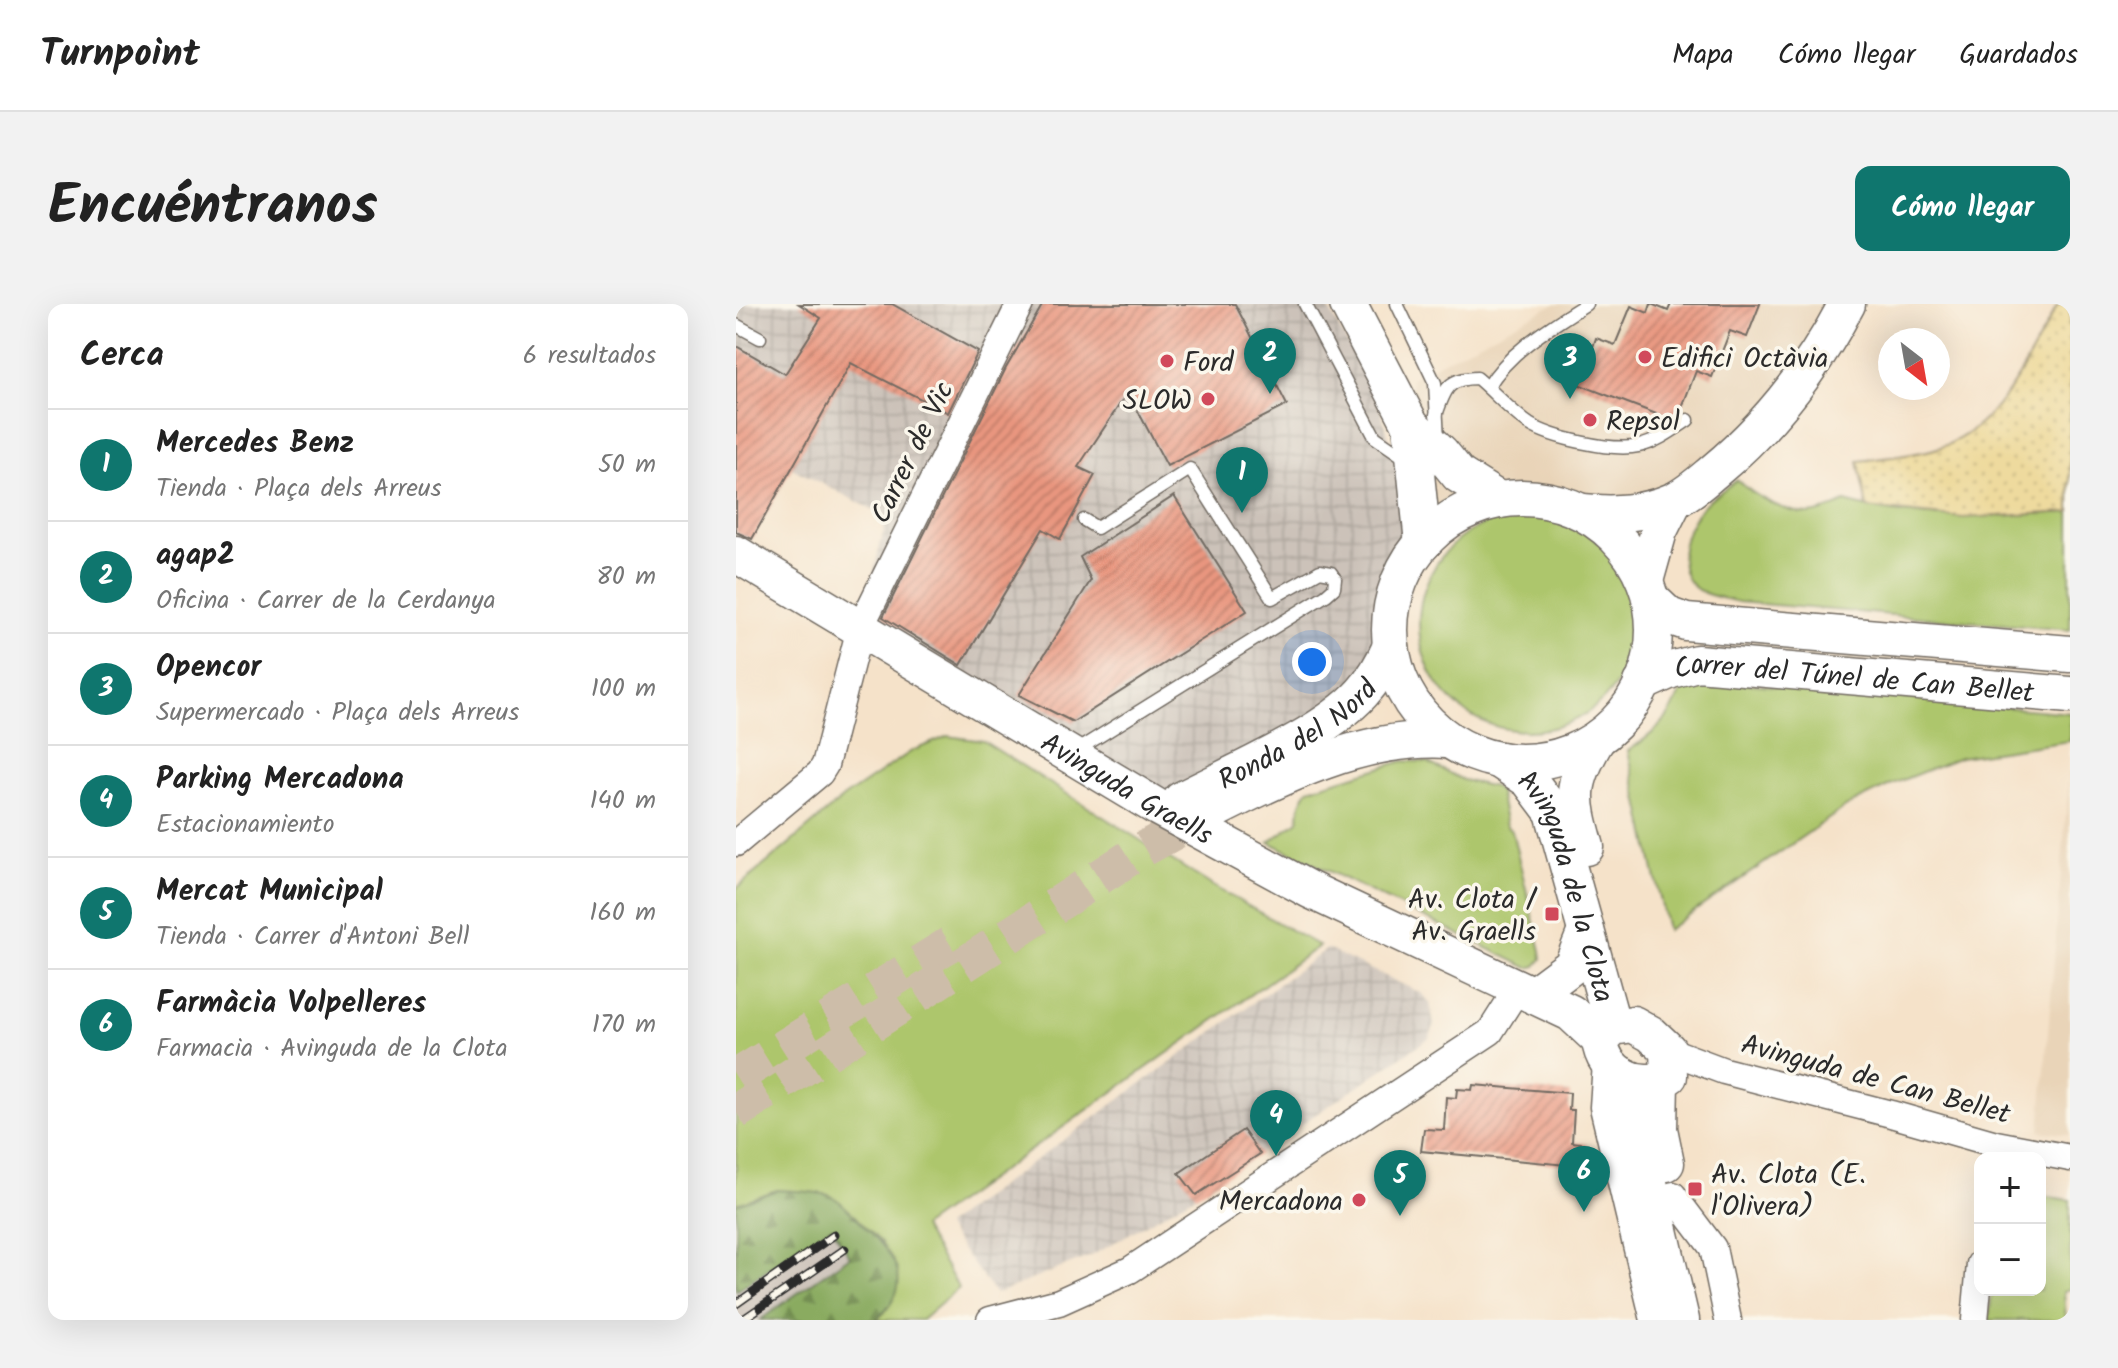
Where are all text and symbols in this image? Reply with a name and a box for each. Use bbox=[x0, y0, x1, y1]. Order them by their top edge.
text: Turnpoint bbox=[40, 25, 200, 85]
text: Mapa bbox=[1672, 33, 1734, 78]
text: Cómo llegar bbox=[1778, 33, 1915, 78]
text: Guardados bbox=[1959, 33, 2078, 78]
text: Encuéntranos bbox=[48, 163, 378, 253]
button: Cómo llegar bbox=[1855, 166, 2070, 251]
pin: 2 bbox=[1244, 328, 1296, 394]
north arrow bbox=[1878, 328, 1950, 400]
text: Cerca bbox=[80, 329, 164, 383]
pin: 3 bbox=[1544, 333, 1596, 399]
text: 6 resultados bbox=[523, 335, 656, 377]
place label: Edifici Octàvia bbox=[1661, 337, 1828, 382]
place label: Ford bbox=[1183, 341, 1235, 386]
marker: Edifici Octàvia bbox=[1636, 348, 1654, 366]
marker: Ford bbox=[1158, 352, 1176, 370]
street label: Carrer de Vic bbox=[859, 374, 967, 532]
place label: SLOW bbox=[1123, 379, 1192, 424]
marker: SLOW bbox=[1199, 390, 1217, 408]
place label: Repsol bbox=[1606, 400, 1680, 445]
marker: Repsol bbox=[1581, 411, 1599, 429]
text: Mercedes Benz bbox=[156, 420, 354, 468]
text: 1 bbox=[102, 444, 110, 486]
text: 50 m bbox=[598, 444, 656, 486]
pin: 1 bbox=[1216, 447, 1268, 513]
text: Tienda · Plaça dels Arreus bbox=[156, 468, 442, 510]
text: agap2 bbox=[156, 532, 235, 580]
text: 2 bbox=[98, 556, 114, 598]
text: 80 m bbox=[596, 556, 656, 598]
text: Oficina · Carrer de la Cerdanya bbox=[156, 580, 496, 622]
your location bbox=[1292, 642, 1332, 682]
street label: Carrer del Túnel de Can Bellet bbox=[1669, 642, 2037, 717]
text: Opencor bbox=[156, 644, 261, 692]
text: 3 bbox=[99, 668, 113, 710]
text: 100 m bbox=[591, 668, 656, 710]
street label: Ronda del Nord bbox=[1211, 669, 1391, 803]
text: Supermercado · Plaça dels Arreus bbox=[156, 692, 519, 734]
street label: Avinguda Graells bbox=[1031, 722, 1221, 858]
text: Parking Mercadona bbox=[156, 756, 404, 804]
street label: Avinguda de la Clota bbox=[1508, 759, 1625, 1008]
text: 4 bbox=[99, 780, 113, 822]
text: 140 m bbox=[589, 780, 656, 822]
text: Estacionamiento bbox=[156, 804, 334, 846]
text: Mercat Municipal bbox=[156, 868, 383, 916]
place label: Av. Clota / Av. Graells bbox=[1408, 878, 1538, 955]
text: 5 bbox=[99, 892, 113, 934]
text: 160 m bbox=[589, 892, 656, 934]
marker: Av. Clota / Av. Graells bbox=[1543, 905, 1561, 923]
text: Tienda · Carrer d'Antoni Bell bbox=[156, 916, 469, 958]
text: Farmàcia Volpelleres bbox=[156, 980, 426, 1028]
text: 6 bbox=[99, 1004, 113, 1046]
text: 170 m bbox=[592, 1004, 656, 1046]
street label: Avinguda de Can Bellet bbox=[1736, 1023, 2016, 1138]
text: Farmacia · Avinguda de la Clota bbox=[156, 1028, 508, 1070]
pin: 4 bbox=[1250, 1090, 1302, 1156]
pin: 6 bbox=[1558, 1146, 1610, 1212]
pin: 5 bbox=[1374, 1150, 1426, 1216]
map controls bbox=[1974, 1152, 2046, 1296]
button: + bbox=[1974, 1152, 2046, 1224]
place label: Av. Clota (E. l'Olivera) bbox=[1711, 1153, 1866, 1230]
place label: Mercadona bbox=[1219, 1180, 1343, 1225]
marker: Av. Clota (E. l'Olivera) bbox=[1686, 1180, 1704, 1198]
marker: Mercadona bbox=[1350, 1191, 1368, 1209]
button: − bbox=[1974, 1224, 2046, 1296]

